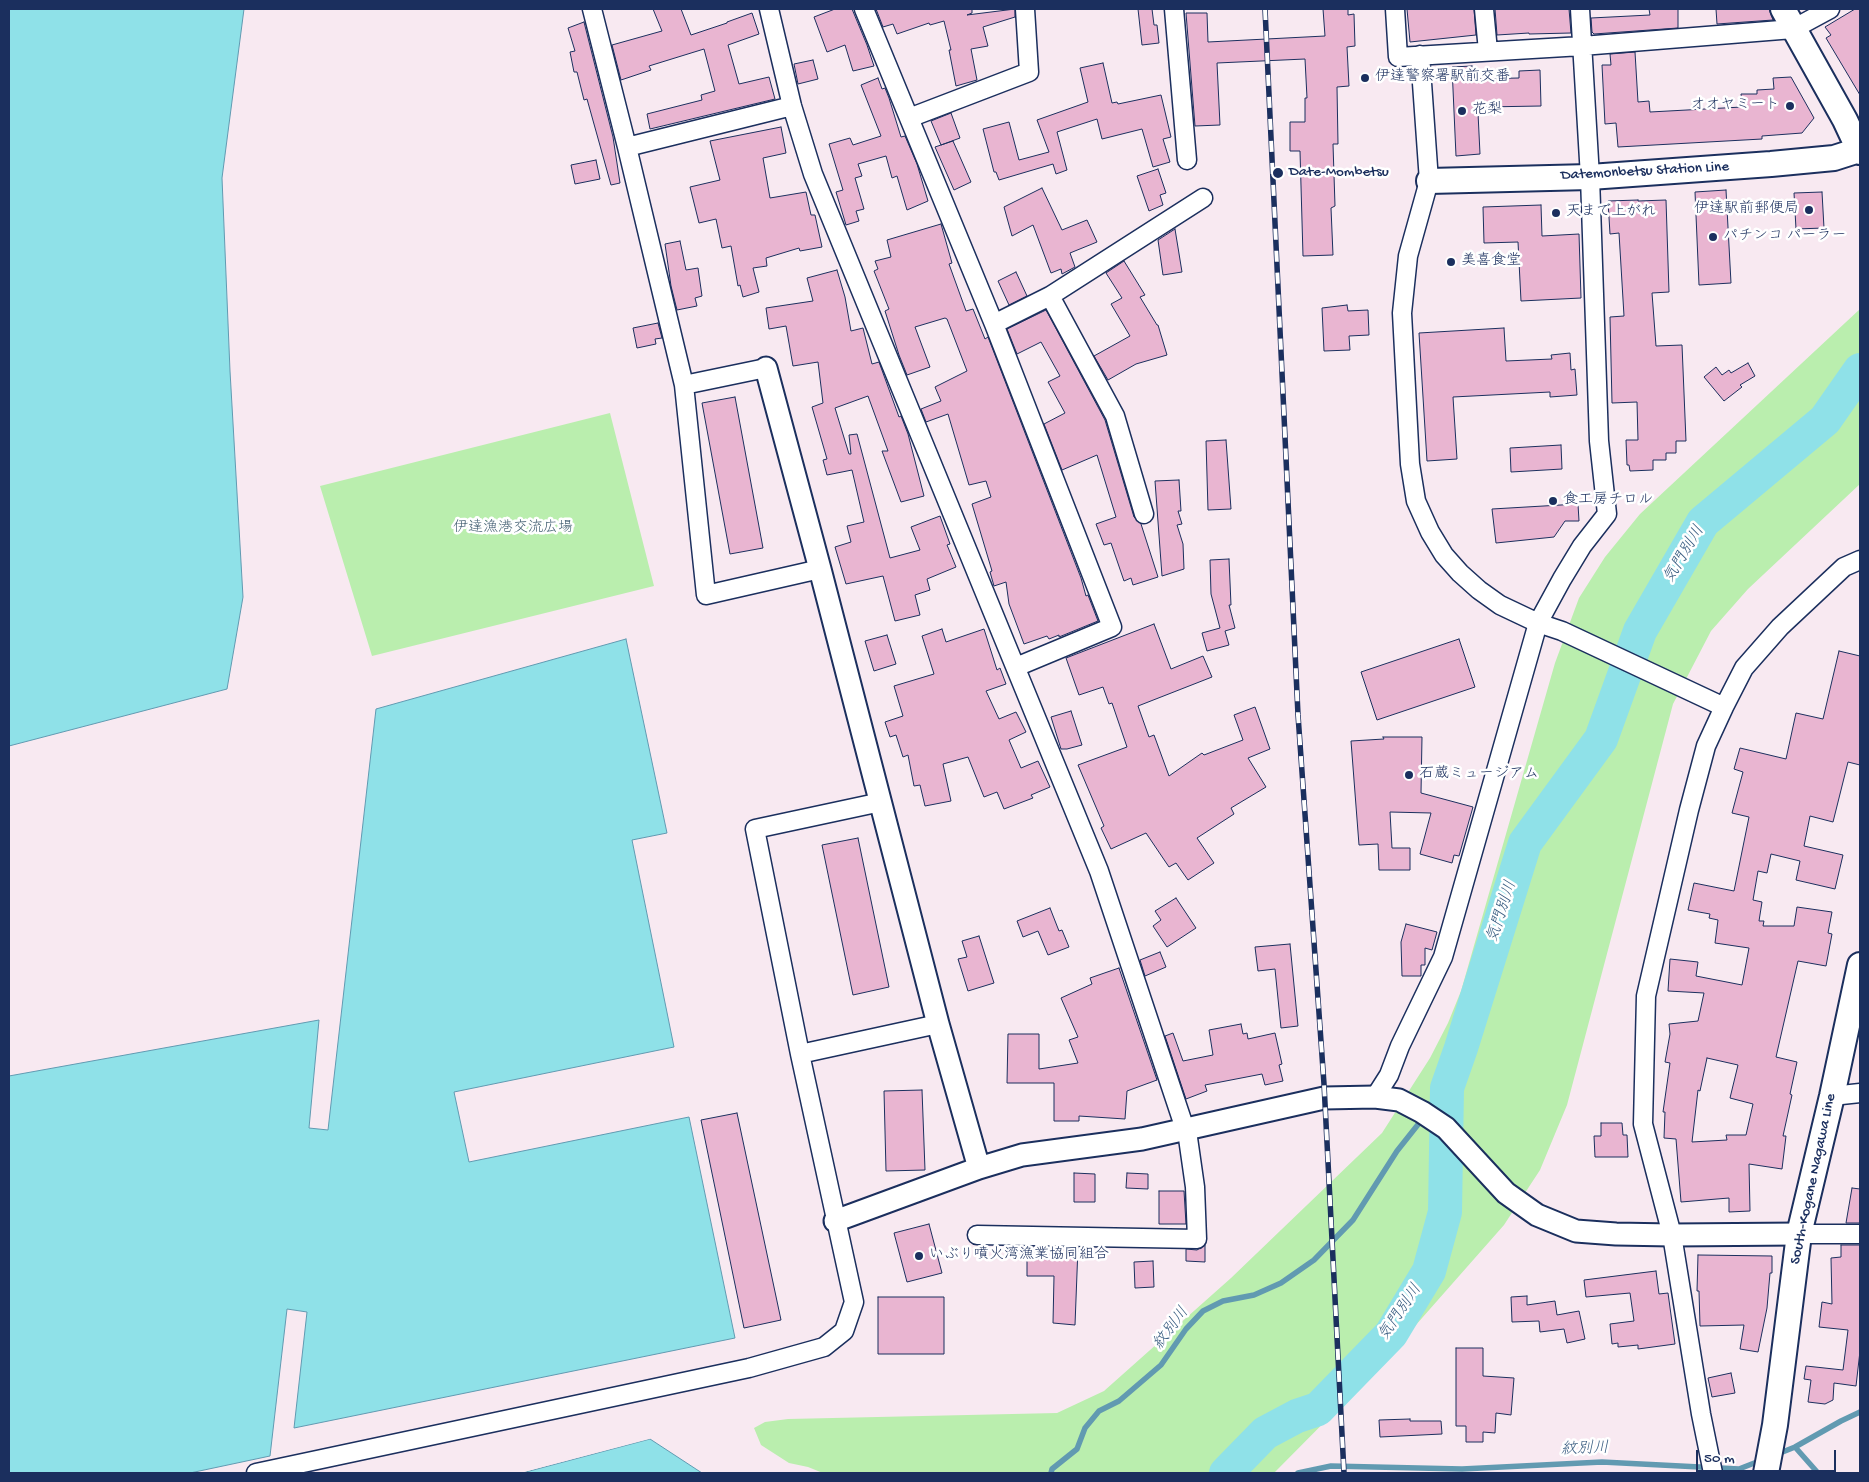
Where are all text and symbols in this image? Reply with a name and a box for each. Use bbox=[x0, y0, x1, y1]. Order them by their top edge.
place label: 伊達警察署駅前交番 bbox=[1375, 69, 1510, 87]
marker: 伊達警察署駅前交番 bbox=[1359, 72, 1371, 84]
place label: オオヤミート bbox=[1690, 97, 1780, 115]
marker: オオヤミート bbox=[1784, 100, 1796, 112]
place label: 花梨 bbox=[1472, 102, 1502, 120]
marker: 花梨 bbox=[1456, 105, 1468, 117]
street label: Datemonbetsu Station Line bbox=[1561, 159, 1729, 185]
place label: Date-Mombetsu bbox=[1289, 164, 1389, 182]
marker: Date-Mombetsu bbox=[1271, 166, 1285, 180]
place label: 伊達駅前郵便局 bbox=[1694, 201, 1799, 219]
place label: 天まで上がれ bbox=[1566, 204, 1656, 222]
marker: 伊達駅前郵便局 bbox=[1803, 204, 1815, 216]
marker: 天まで上がれ bbox=[1550, 207, 1562, 219]
place label: パチンコ パーラー bbox=[1723, 228, 1847, 246]
marker: パチンコ パーラー bbox=[1707, 231, 1719, 243]
place label: 美喜食堂 bbox=[1461, 253, 1521, 271]
marker: 美喜食堂 bbox=[1445, 256, 1457, 268]
place label: 食工房チロル bbox=[1563, 492, 1653, 510]
marker: 食工房チロル bbox=[1547, 495, 1559, 507]
park label: 伊達漁港交流広場 bbox=[453, 520, 573, 538]
water label: 気門別川 bbox=[1660, 523, 1710, 587]
place label: 石蔵ミュージアム bbox=[1419, 766, 1539, 784]
marker: 石蔵ミュージアム bbox=[1403, 769, 1415, 781]
water label: 気門別川 bbox=[1484, 879, 1522, 945]
street label: South-Kogane Nagawa Line bbox=[1787, 1092, 1841, 1266]
place label: いぶり噴火湾漁業協同組合 bbox=[929, 1247, 1109, 1265]
marker: いぶり噴火湾漁業協同組合 bbox=[913, 1250, 925, 1262]
water label: 気門別川 bbox=[1375, 1281, 1427, 1345]
water label: 紋別川 bbox=[1150, 1304, 1194, 1354]
water label: 紋別川 bbox=[1561, 1440, 1609, 1460]
scale bar bbox=[1699, 1440, 1839, 1472]
text: 50 m bbox=[1704, 1450, 1735, 1468]

